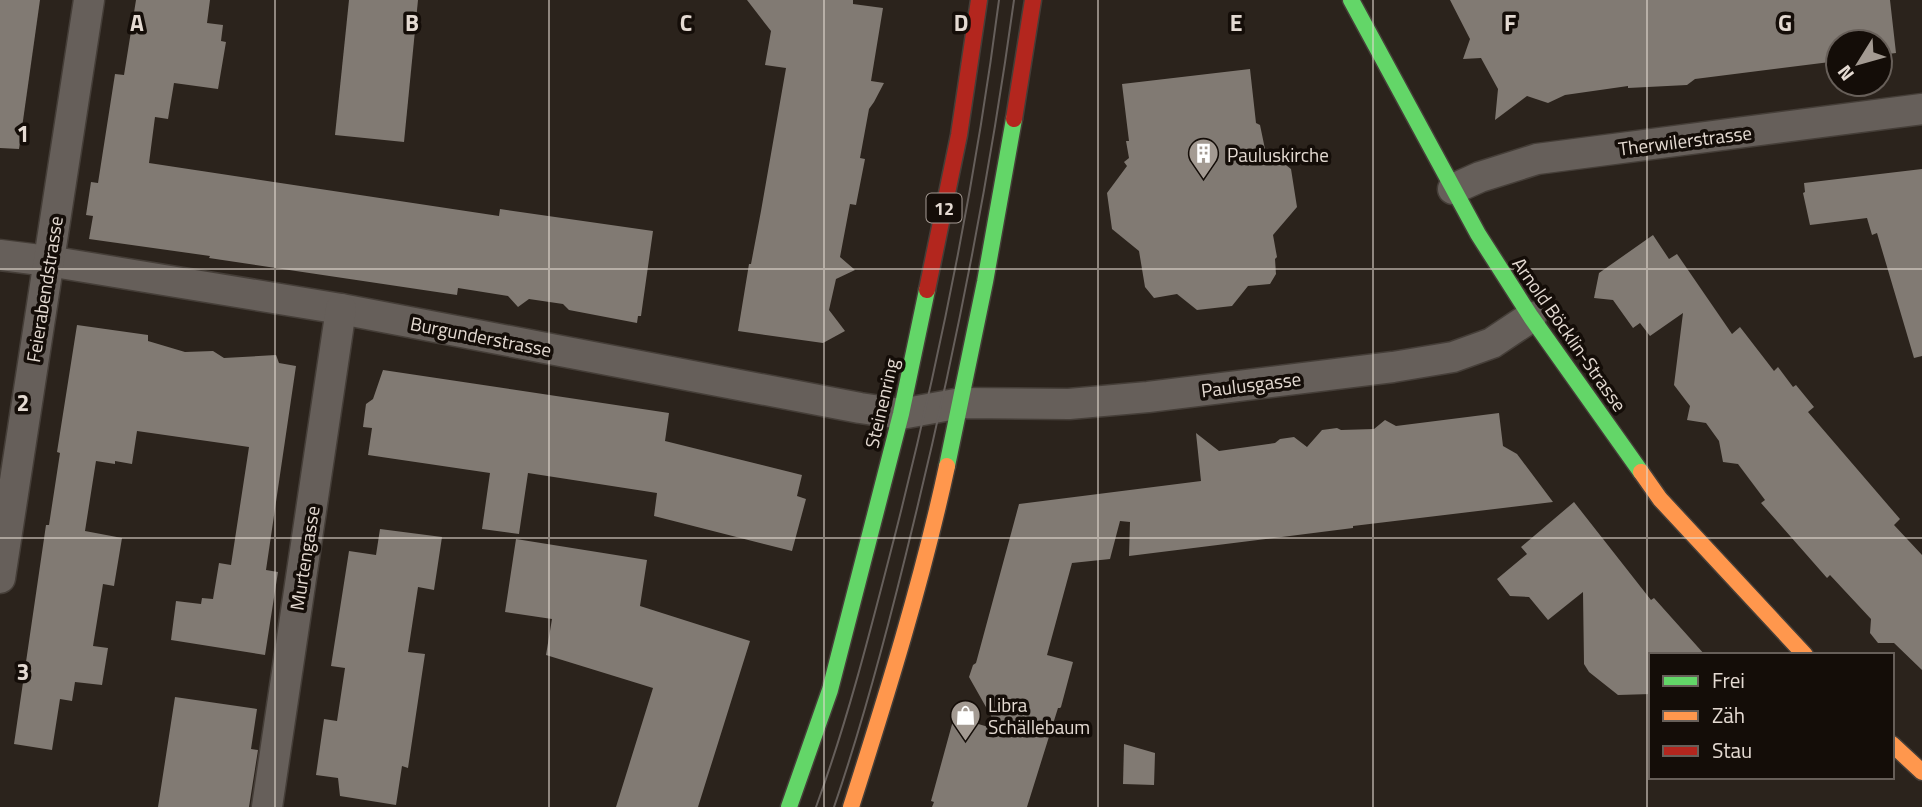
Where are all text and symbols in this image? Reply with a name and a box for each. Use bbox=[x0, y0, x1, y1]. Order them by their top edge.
text: A bbox=[130, 5, 144, 40]
text: B bbox=[405, 5, 419, 40]
text: C bbox=[680, 5, 692, 40]
text: D bbox=[954, 5, 968, 40]
text: E bbox=[1230, 5, 1242, 40]
text: F bbox=[1504, 5, 1516, 40]
text: G bbox=[1778, 5, 1792, 40]
north arrow bbox=[1824, 28, 1894, 98]
text: N bbox=[1829, 60, 1861, 88]
text: 1 bbox=[17, 116, 29, 151]
street label: Therwilerstrasse bbox=[1617, 117, 1753, 163]
building icon: Pauluskirche bbox=[1187, 137, 1221, 181]
place label: Pauluskirche bbox=[1227, 140, 1329, 169]
road number: 12 bbox=[926, 194, 962, 223]
street label: Feierabendstrasse bbox=[18, 214, 70, 364]
street label: Arnold Böcklin-Strasse bbox=[1506, 251, 1634, 417]
street label: Burgunderstrasse bbox=[408, 308, 554, 364]
street label: Steinenring bbox=[857, 355, 905, 451]
street label: Paulusgasse bbox=[1199, 363, 1303, 405]
text: 2 bbox=[17, 385, 29, 420]
street label: Murtengasse bbox=[281, 504, 327, 612]
legend bbox=[1649, 653, 1894, 779]
text: 3 bbox=[17, 654, 29, 689]
text: Frei bbox=[1712, 664, 1745, 696]
place label: Libra Schällebaum bbox=[988, 690, 1090, 741]
shop icon: Libra Schällebaum bbox=[948, 698, 982, 742]
text: Zäh bbox=[1712, 699, 1745, 731]
text: Stau bbox=[1712, 734, 1752, 766]

